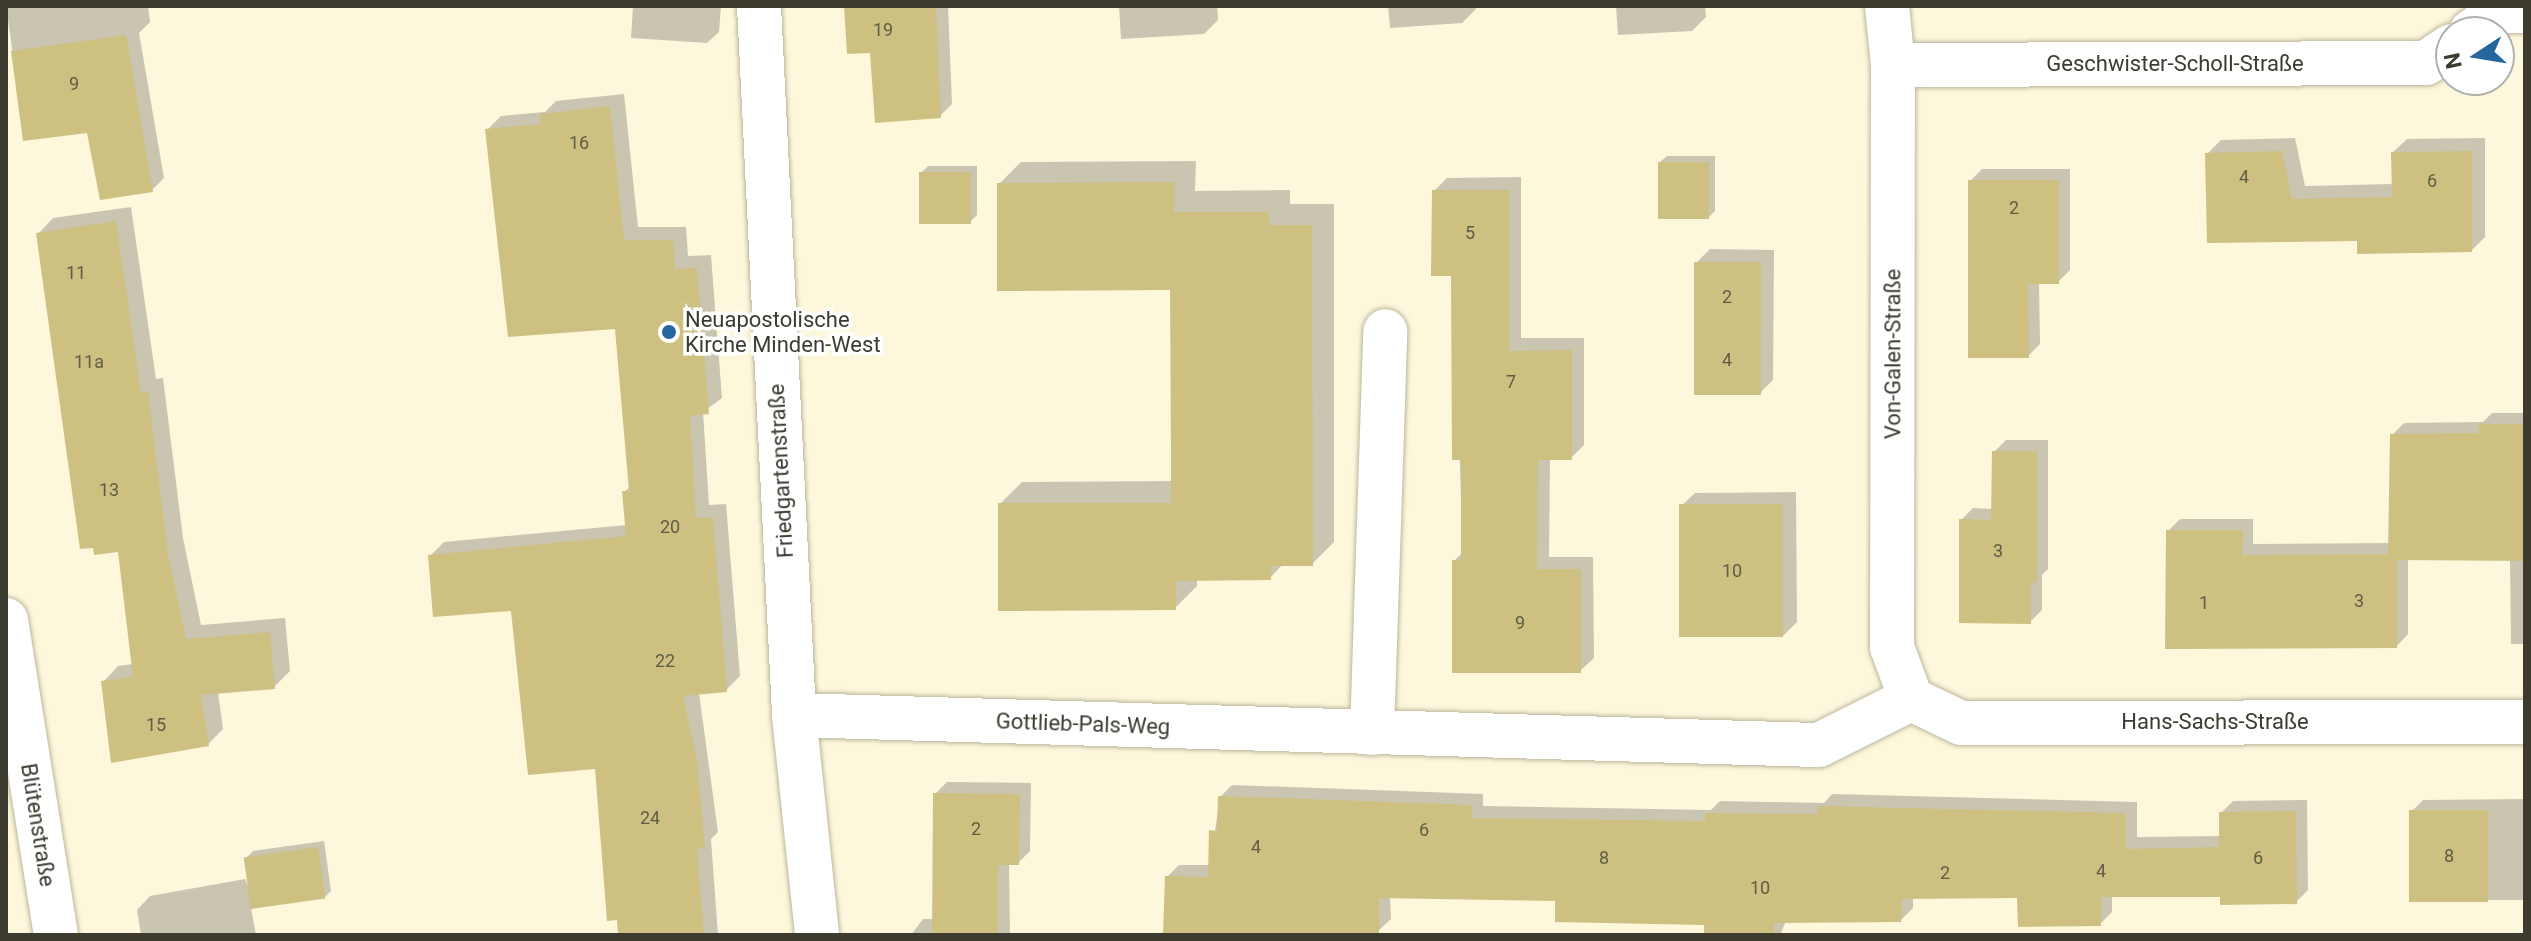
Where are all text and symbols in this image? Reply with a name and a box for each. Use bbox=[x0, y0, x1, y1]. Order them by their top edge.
north arrow bbox=[2435, 16, 2515, 96]
house number: 19 bbox=[873, 19, 893, 41]
text: N bbox=[2439, 50, 2467, 71]
street label: Geschwister-Scholl-Straße bbox=[2046, 51, 2304, 77]
house number: 9 bbox=[69, 73, 79, 95]
house number: 16 bbox=[569, 132, 589, 154]
house number: 4 bbox=[2239, 166, 2249, 188]
house number: 6 bbox=[2427, 170, 2437, 192]
house number: 2 bbox=[2009, 197, 2019, 219]
house number: 5 bbox=[1465, 222, 1475, 244]
house number: 11 bbox=[66, 262, 86, 284]
street label: Von-Galen-Straße bbox=[1880, 269, 1906, 439]
house number: 2 bbox=[1722, 286, 1732, 308]
place label: Neuapostolische Kirche Minden-West bbox=[685, 306, 881, 358]
marker: Neuapostolische Kirche Minden-West bbox=[660, 323, 678, 341]
house number: 4 bbox=[1722, 349, 1732, 371]
house number: 11a bbox=[74, 351, 104, 373]
house number: 7 bbox=[1506, 371, 1516, 393]
street label: Friedgartenstraße bbox=[763, 383, 799, 559]
house number: 13 bbox=[99, 479, 119, 501]
house number: 20 bbox=[660, 516, 680, 538]
house number: 3 bbox=[1993, 540, 2003, 562]
house number: 10 bbox=[1722, 560, 1742, 582]
house number: 3 bbox=[2354, 590, 2364, 612]
house number: 1 bbox=[2199, 592, 2209, 614]
house number: 9 bbox=[1515, 612, 1525, 634]
house number: 22 bbox=[655, 650, 675, 672]
street label: Gottlieb-Pals-Weg bbox=[995, 708, 1171, 740]
street label: Hans-Sachs-Straße bbox=[2121, 709, 2309, 735]
house number: 15 bbox=[146, 714, 166, 736]
street label: Blütenstraße bbox=[15, 761, 61, 889]
house number: 24 bbox=[640, 807, 660, 829]
house number: 2 bbox=[971, 818, 981, 840]
house number: 6 bbox=[1419, 819, 1429, 841]
house number: 4 bbox=[1251, 836, 1261, 858]
house number: 8 bbox=[2444, 845, 2454, 867]
house number: 8 bbox=[1599, 847, 1609, 869]
house number: 6 bbox=[2253, 847, 2263, 869]
house number: 4 bbox=[2096, 860, 2106, 882]
house number: 2 bbox=[1940, 862, 1950, 884]
house number: 10 bbox=[1750, 877, 1770, 899]

